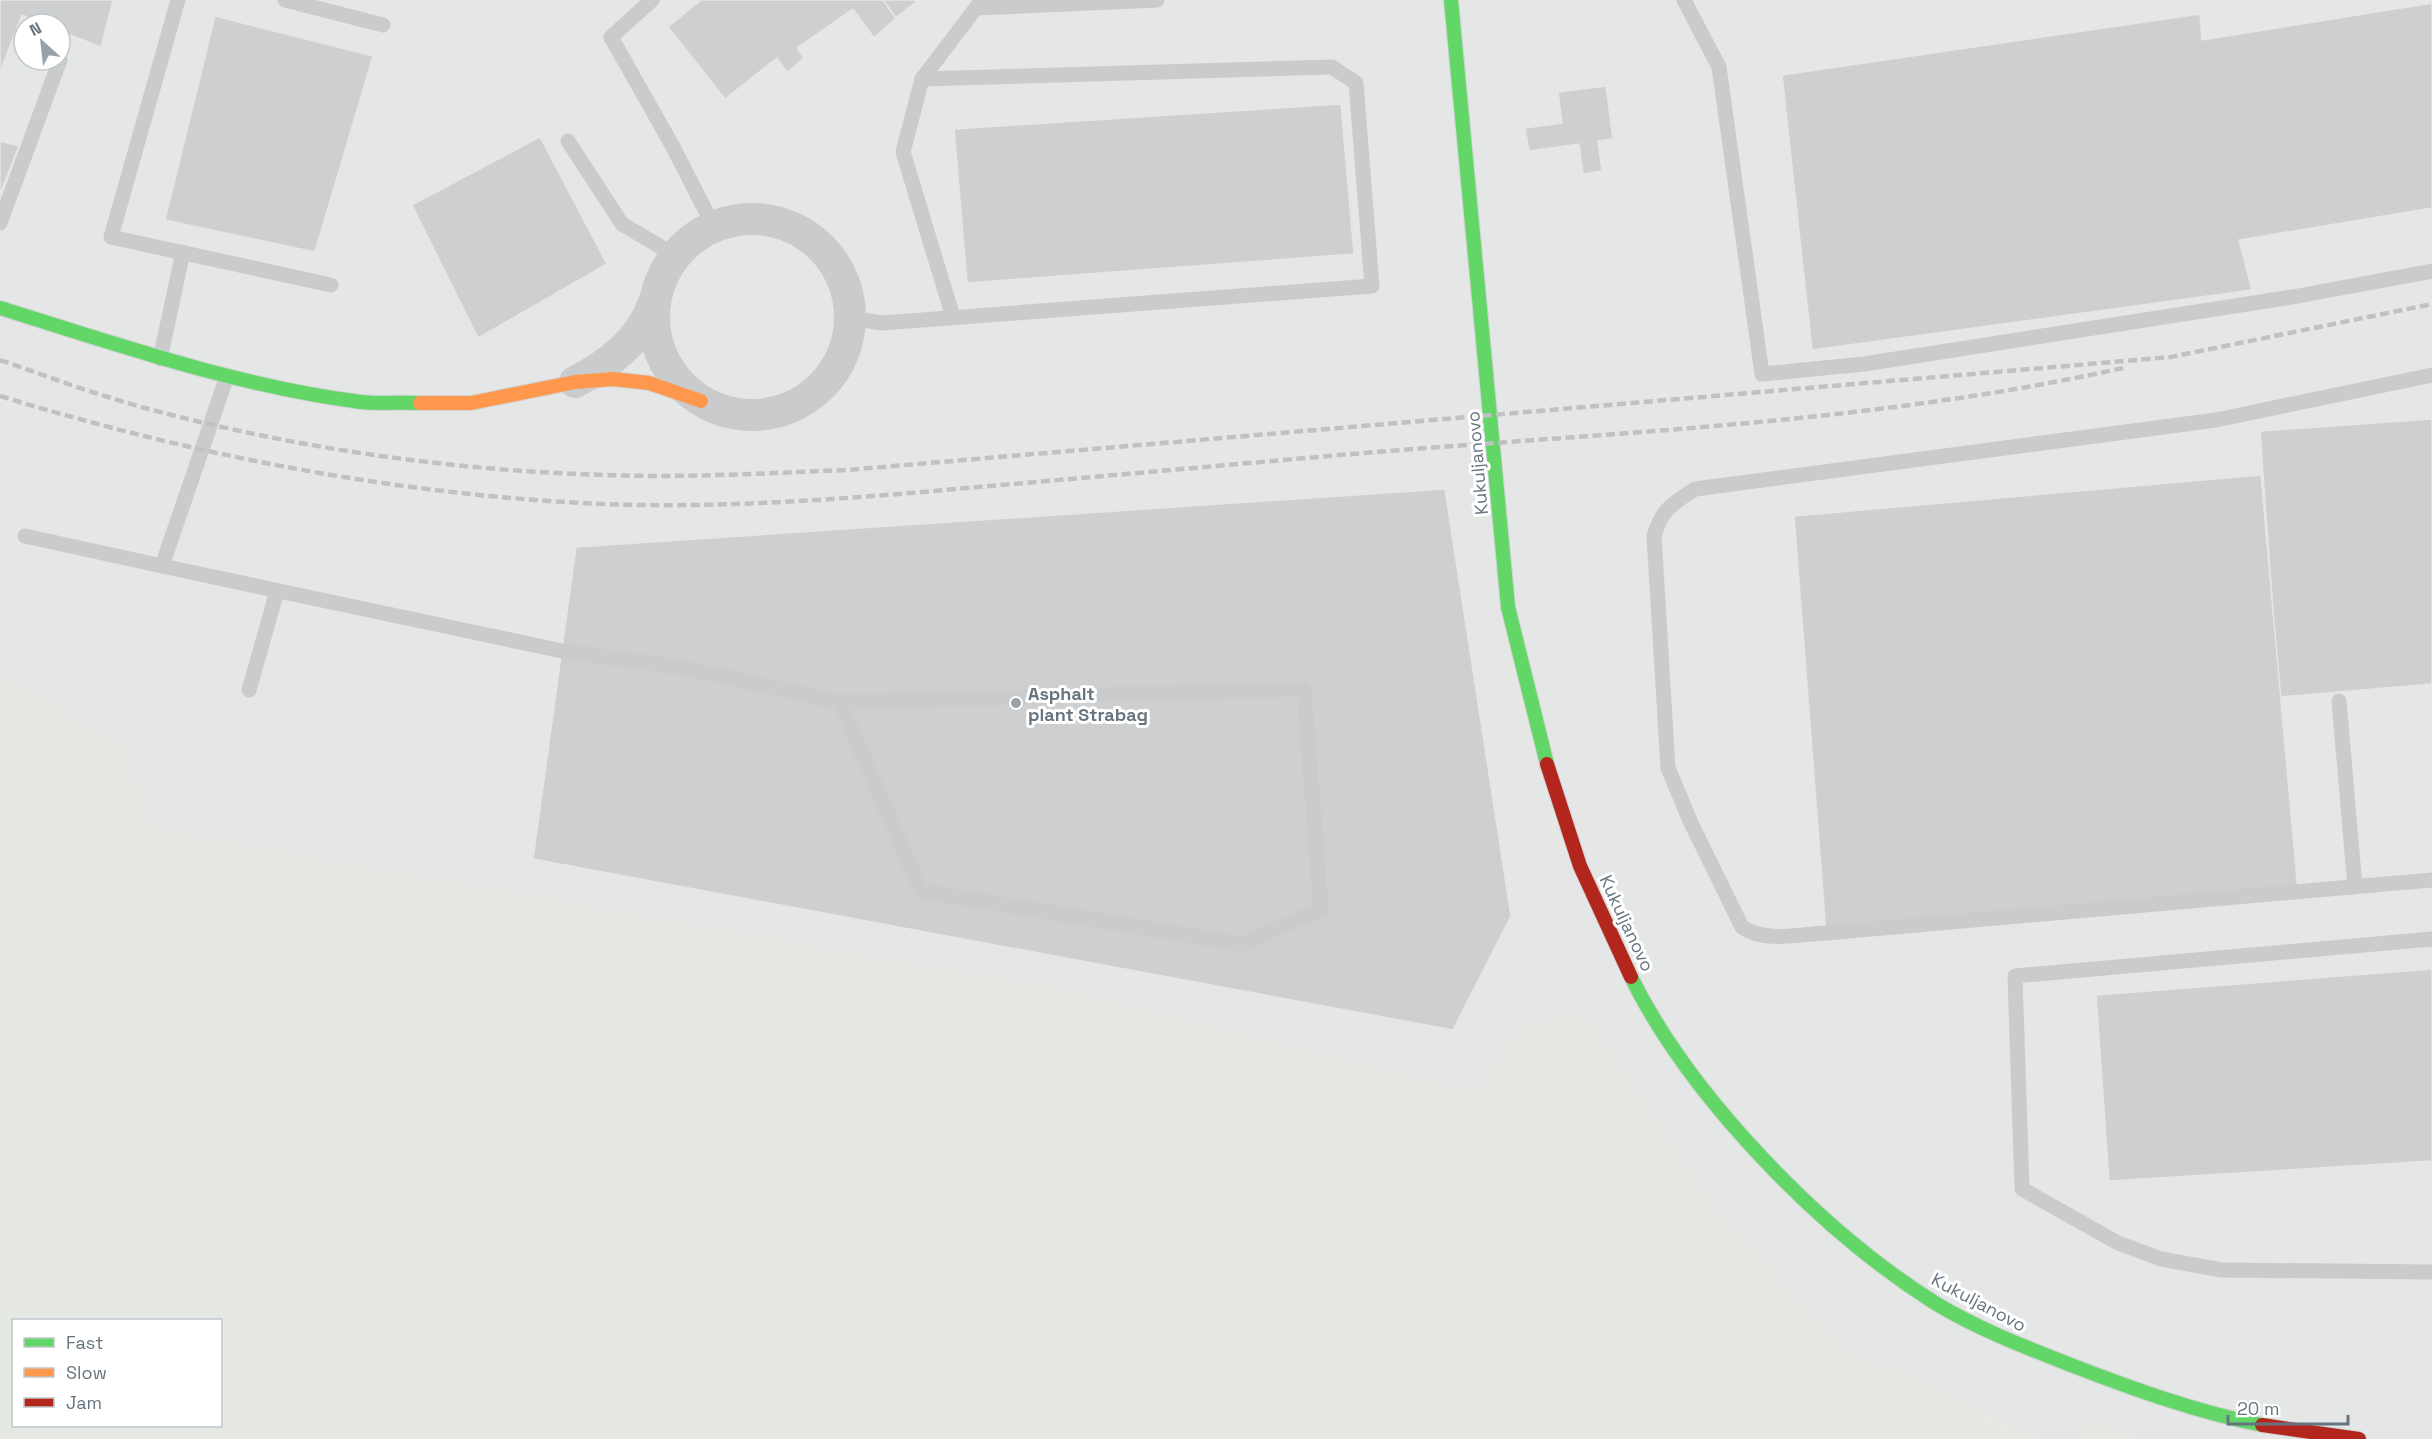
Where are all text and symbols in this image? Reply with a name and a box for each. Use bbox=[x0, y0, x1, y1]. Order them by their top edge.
north arrow bbox=[12, 12, 72, 72]
text: N bbox=[26, 17, 45, 41]
street label: Kukuljanovo bbox=[1461, 410, 1493, 516]
place label: Asphalt plant Strabag bbox=[1028, 682, 1148, 726]
marker: Asphalt plant Strabag bbox=[1009, 696, 1023, 710]
street label: Kukuljanovo bbox=[1595, 871, 1659, 975]
street label: Kukuljanovo bbox=[1928, 1267, 2030, 1337]
legend bbox=[12, 1319, 222, 1427]
text: Fast bbox=[66, 1331, 103, 1354]
text: Slow bbox=[66, 1361, 107, 1384]
scale bar bbox=[2228, 1388, 2348, 1426]
text: Jam bbox=[66, 1391, 102, 1414]
text: 20 m bbox=[2237, 1397, 2280, 1420]

